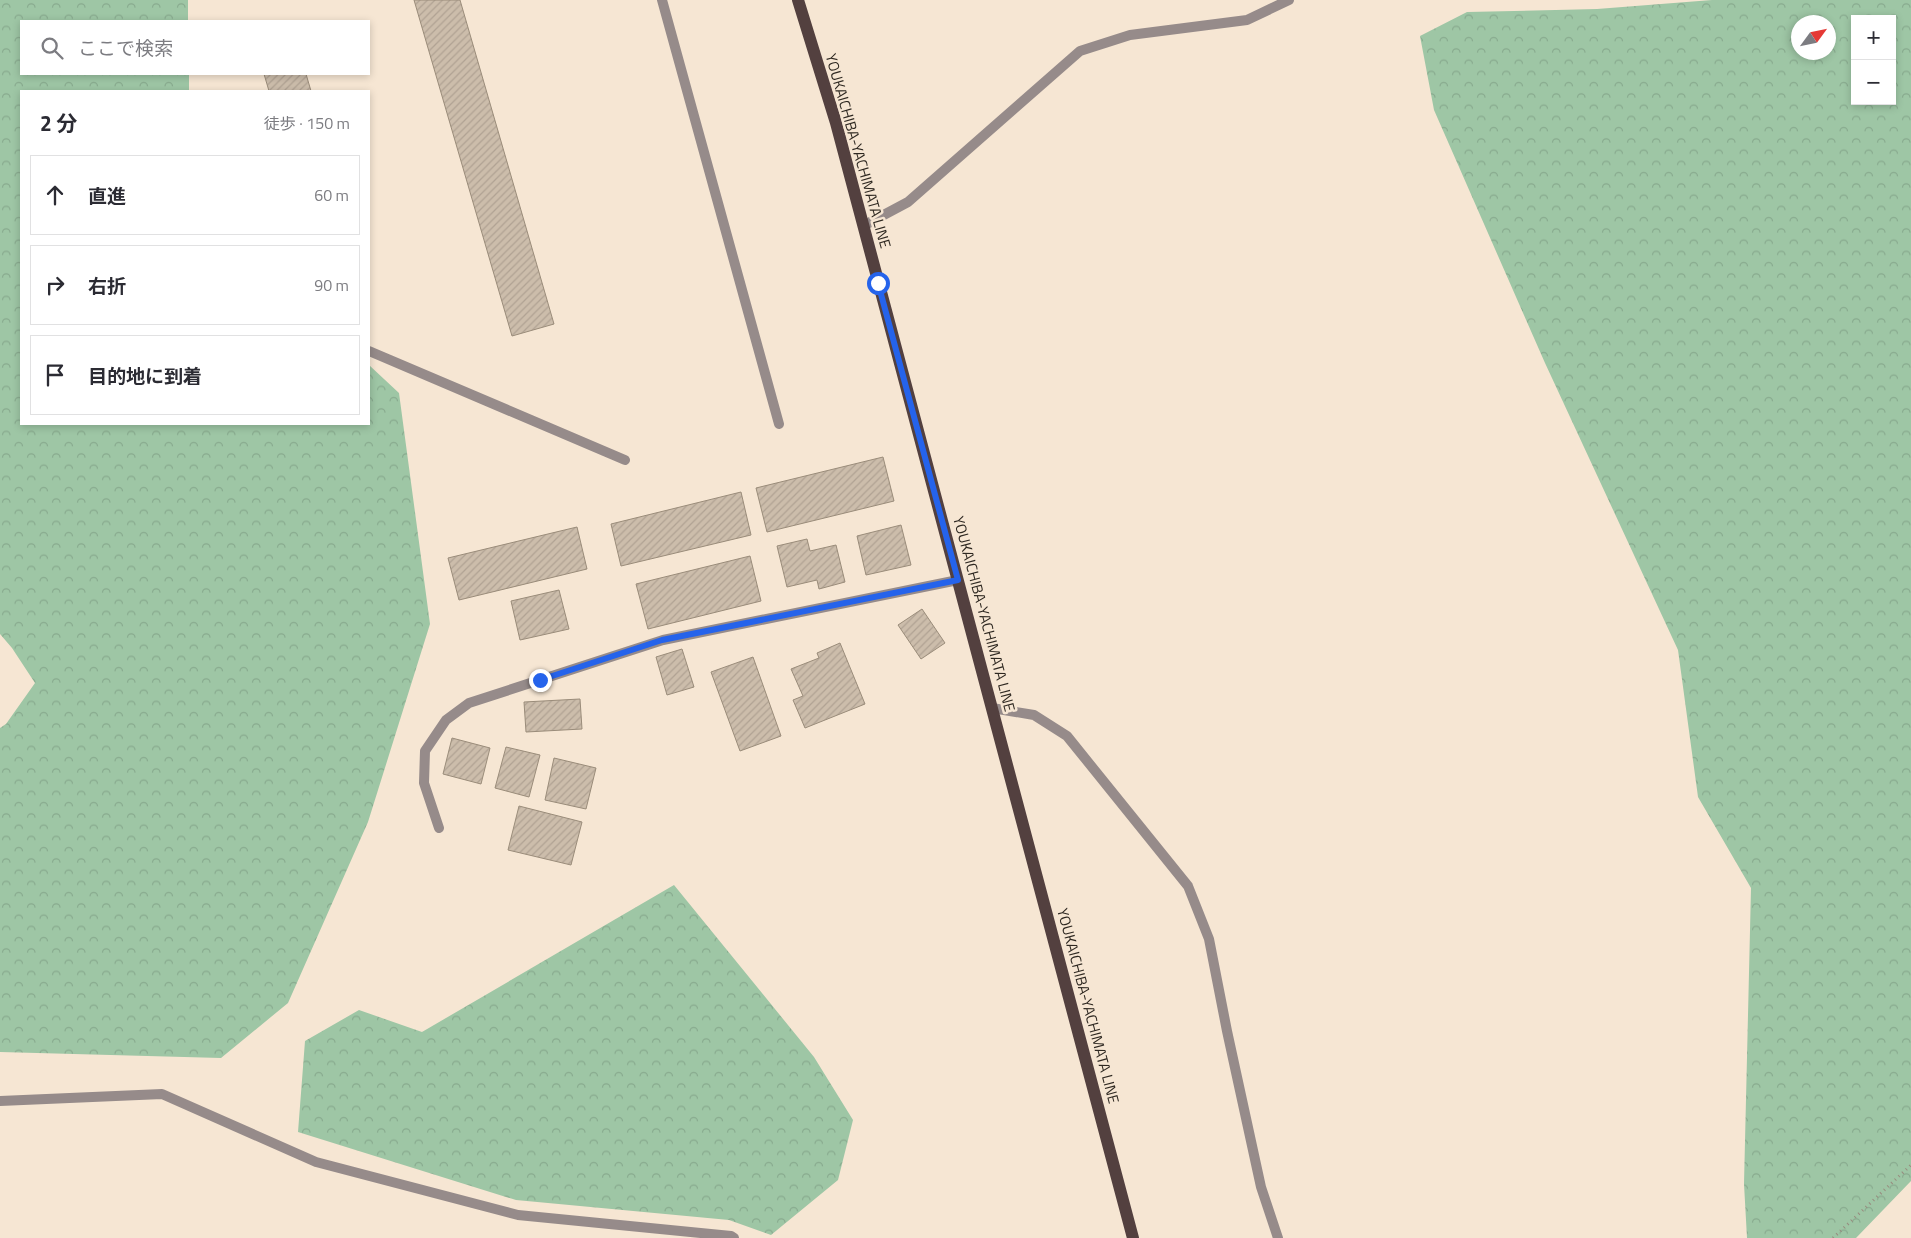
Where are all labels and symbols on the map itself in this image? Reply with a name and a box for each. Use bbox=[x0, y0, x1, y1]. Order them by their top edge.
north arrow bbox=[1791, 15, 1836, 60]
street label: YOUKAICHIBA-YACHIMATA LINE bbox=[820, 51, 897, 251]
route start bbox=[867, 272, 890, 295]
street label: YOUKAICHIBA-YACHIMATA LINE bbox=[947, 514, 1022, 714]
route end bbox=[529, 669, 552, 692]
street label: YOUKAICHIBA-YACHIMATA LINE bbox=[1051, 906, 1126, 1106]

